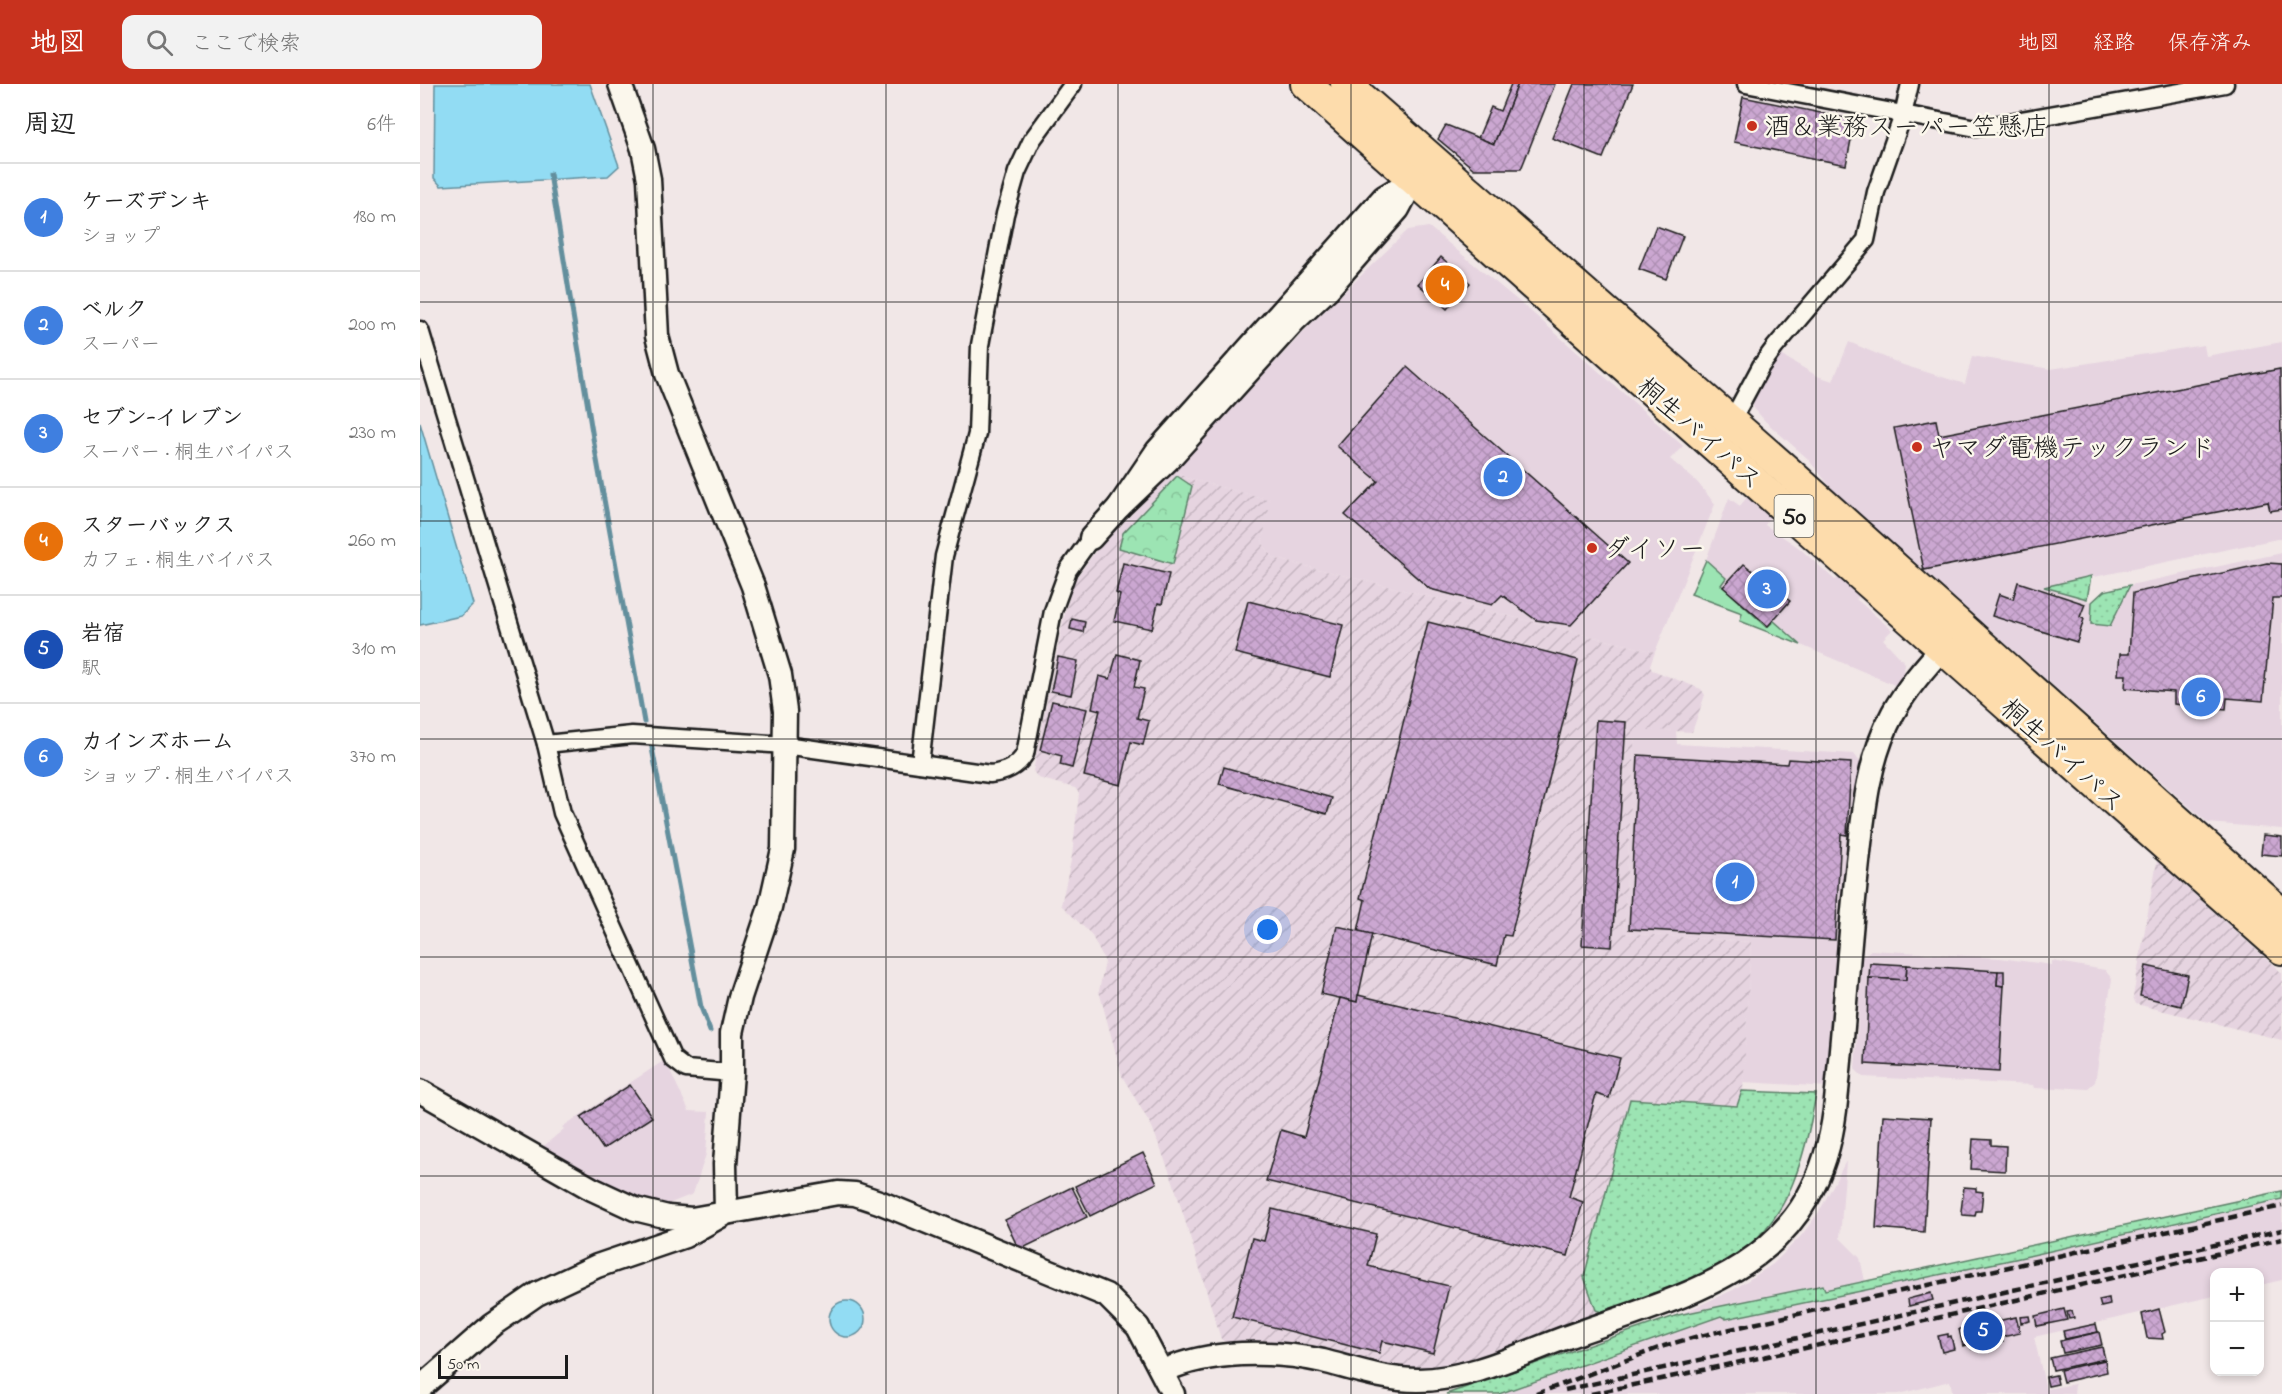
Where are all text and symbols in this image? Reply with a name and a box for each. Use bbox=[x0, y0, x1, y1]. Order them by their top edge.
search box bbox=[122, 15, 542, 69]
text: 地図 bbox=[30, 24, 86, 65]
icon: search bbox=[143, 26, 176, 59]
text: ここで検索 bbox=[191, 29, 301, 61]
text: 地図 bbox=[2018, 29, 2060, 59]
text: 経路 bbox=[2093, 29, 2135, 59]
text: 保存済み bbox=[2168, 29, 2252, 59]
text: 周辺 bbox=[24, 107, 76, 145]
place label: 酒＆業務スーパー笠懸店 bbox=[1764, 110, 2049, 148]
text: 6件 bbox=[367, 111, 396, 140]
marker: 酒＆業務スーパー笠懸店 bbox=[1745, 119, 1759, 133]
text: ケーズデンキ bbox=[81, 187, 211, 219]
text: 1 bbox=[40, 203, 47, 232]
text: 180 m bbox=[353, 203, 396, 232]
text: ショップ bbox=[81, 223, 160, 252]
pin: 4 bbox=[1426, 262, 1464, 308]
text: ベルク bbox=[81, 295, 147, 327]
text: 2 bbox=[39, 311, 48, 340]
text: 200 m bbox=[348, 311, 396, 340]
text: スーパー bbox=[81, 331, 160, 360]
street label: 桐生バイパス bbox=[1627, 370, 1769, 501]
text: セブン-イレブン bbox=[81, 403, 243, 435]
text: 3 bbox=[39, 419, 48, 448]
text: 230 m bbox=[349, 419, 396, 448]
place label: ヤマダ電機テックランド bbox=[1929, 431, 2215, 469]
text: スーパー · 桐生バイパス bbox=[81, 439, 294, 468]
marker: ヤマダ電機テックランド bbox=[1910, 440, 1924, 454]
pin: 2 bbox=[1484, 454, 1522, 500]
road number: 50 bbox=[1774, 495, 1814, 537]
text: スターバックス bbox=[81, 511, 235, 543]
text: 4 bbox=[39, 527, 48, 556]
text: 260 m bbox=[348, 527, 396, 556]
place label: ダイソー bbox=[1604, 532, 1705, 570]
marker: ダイソー bbox=[1585, 541, 1599, 555]
text: カフェ · 桐生バイパス bbox=[81, 547, 275, 576]
pin: 3 bbox=[1748, 566, 1786, 612]
text: 岩宿 bbox=[81, 619, 125, 651]
text: 5 bbox=[38, 635, 49, 664]
text: 310 m bbox=[352, 635, 396, 664]
text: 駅 bbox=[81, 655, 101, 684]
pin: 6 bbox=[2182, 674, 2220, 720]
street label: 桐生バイパス bbox=[1991, 691, 2131, 823]
text: カインズホーム bbox=[81, 727, 234, 759]
text: 6 bbox=[39, 743, 48, 772]
text: 370 m bbox=[350, 743, 396, 772]
text: ショップ · 桐生バイパス bbox=[81, 763, 294, 792]
pin: 1 bbox=[1716, 860, 1754, 904]
your location bbox=[1253, 915, 1282, 944]
map controls bbox=[2210, 1268, 2264, 1376]
button: + bbox=[2210, 1268, 2264, 1322]
pin: 5 bbox=[1964, 1308, 2002, 1354]
button: − bbox=[2210, 1322, 2264, 1376]
scale bar bbox=[438, 1352, 568, 1380]
text: 50 m bbox=[447, 1353, 479, 1377]

